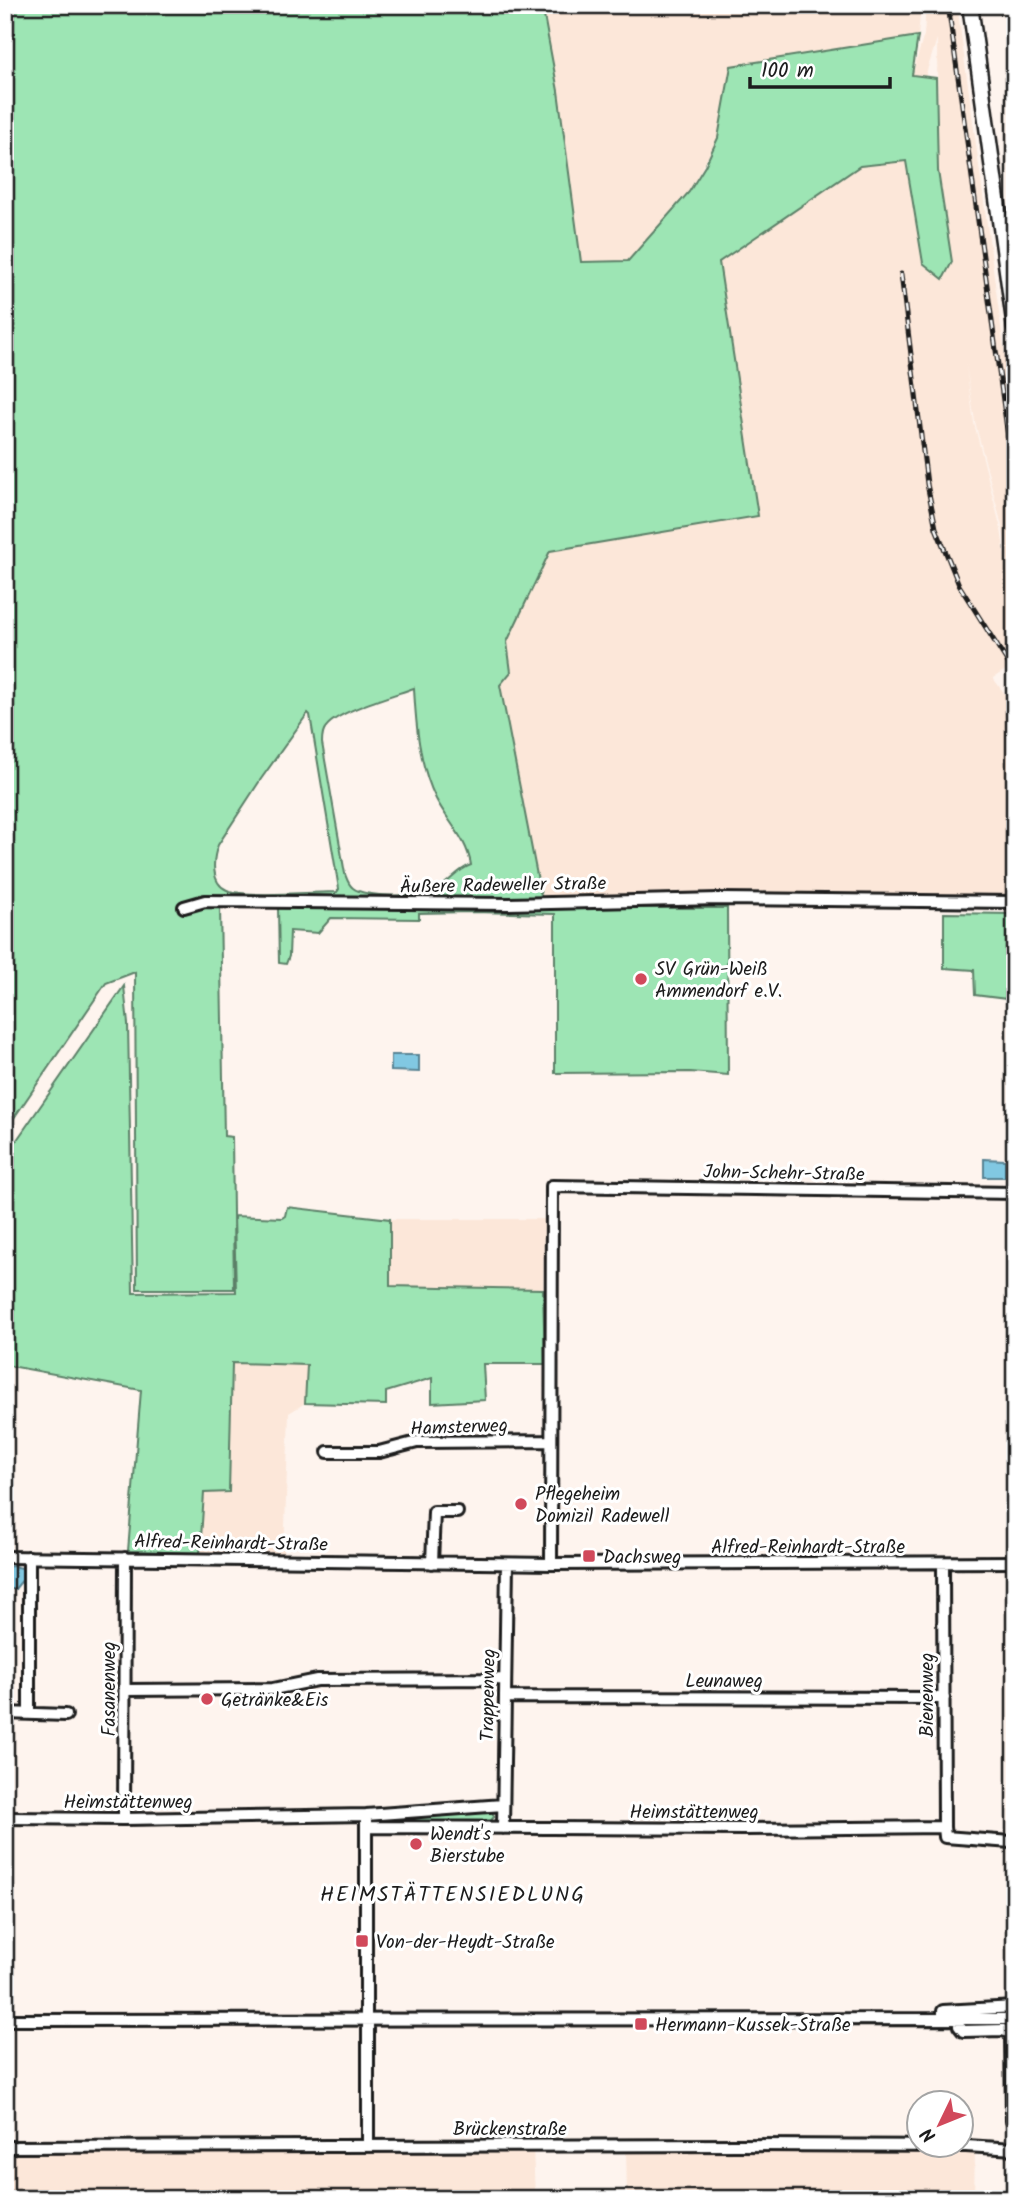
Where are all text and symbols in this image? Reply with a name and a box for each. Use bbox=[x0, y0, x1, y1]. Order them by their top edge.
scale bar bbox=[750, 46, 890, 90]
text: 100 m bbox=[761, 55, 814, 88]
street label: Äußere Radeweller Straße bbox=[400, 869, 607, 903]
place label: SV Grün-Weiß Ammendorf e.V. bbox=[655, 955, 782, 1007]
marker: SV Grün-Weiß Ammendorf e.V. bbox=[633, 971, 649, 987]
street label: John-Schehr-Straße bbox=[703, 1158, 865, 1190]
street label: Hamsterweg bbox=[410, 1411, 508, 1445]
place label: Pflegeheim Domizil Radewell bbox=[535, 1480, 670, 1532]
marker: Pflegeheim Domizil Radewell bbox=[513, 1496, 529, 1512]
street label: Alfred-Reinhardt-Straße bbox=[134, 1527, 329, 1561]
street label: Alfred-Reinhardt-Straße bbox=[711, 1533, 905, 1563]
place label: Dachsweg bbox=[603, 1543, 681, 1573]
marker: Dachsweg bbox=[581, 1548, 597, 1564]
street label: Fasanenweg bbox=[95, 1641, 125, 1737]
street label: Trappenweg bbox=[473, 1648, 505, 1742]
street label: Bienenweg bbox=[913, 1653, 943, 1737]
street label: Leunaweg bbox=[685, 1667, 763, 1697]
place label: Getränke&Eis bbox=[221, 1686, 328, 1716]
marker: Getränke&Eis bbox=[199, 1691, 215, 1707]
street label: Heimstättenweg bbox=[63, 1788, 193, 1818]
street label: Heimstättenweg bbox=[629, 1798, 759, 1828]
place label: Wendt's Bierstube bbox=[430, 1820, 505, 1872]
marker: Wendt's Bierstube bbox=[408, 1836, 424, 1852]
district label: HEIMSTÄTTENSIEDLUNG bbox=[320, 1879, 586, 1912]
place label: Von-der-Heydt-Straße bbox=[376, 1928, 555, 1958]
marker: Von-der-Heydt-Straße bbox=[354, 1933, 370, 1949]
place label: Hermann-Kussek-Straße bbox=[655, 2011, 851, 2041]
marker: Hermann-Kussek-Straße bbox=[633, 2016, 649, 2032]
north arrow bbox=[904, 2088, 974, 2158]
street label: Brückenstraße bbox=[453, 2115, 567, 2145]
text: N bbox=[914, 2120, 944, 2149]

